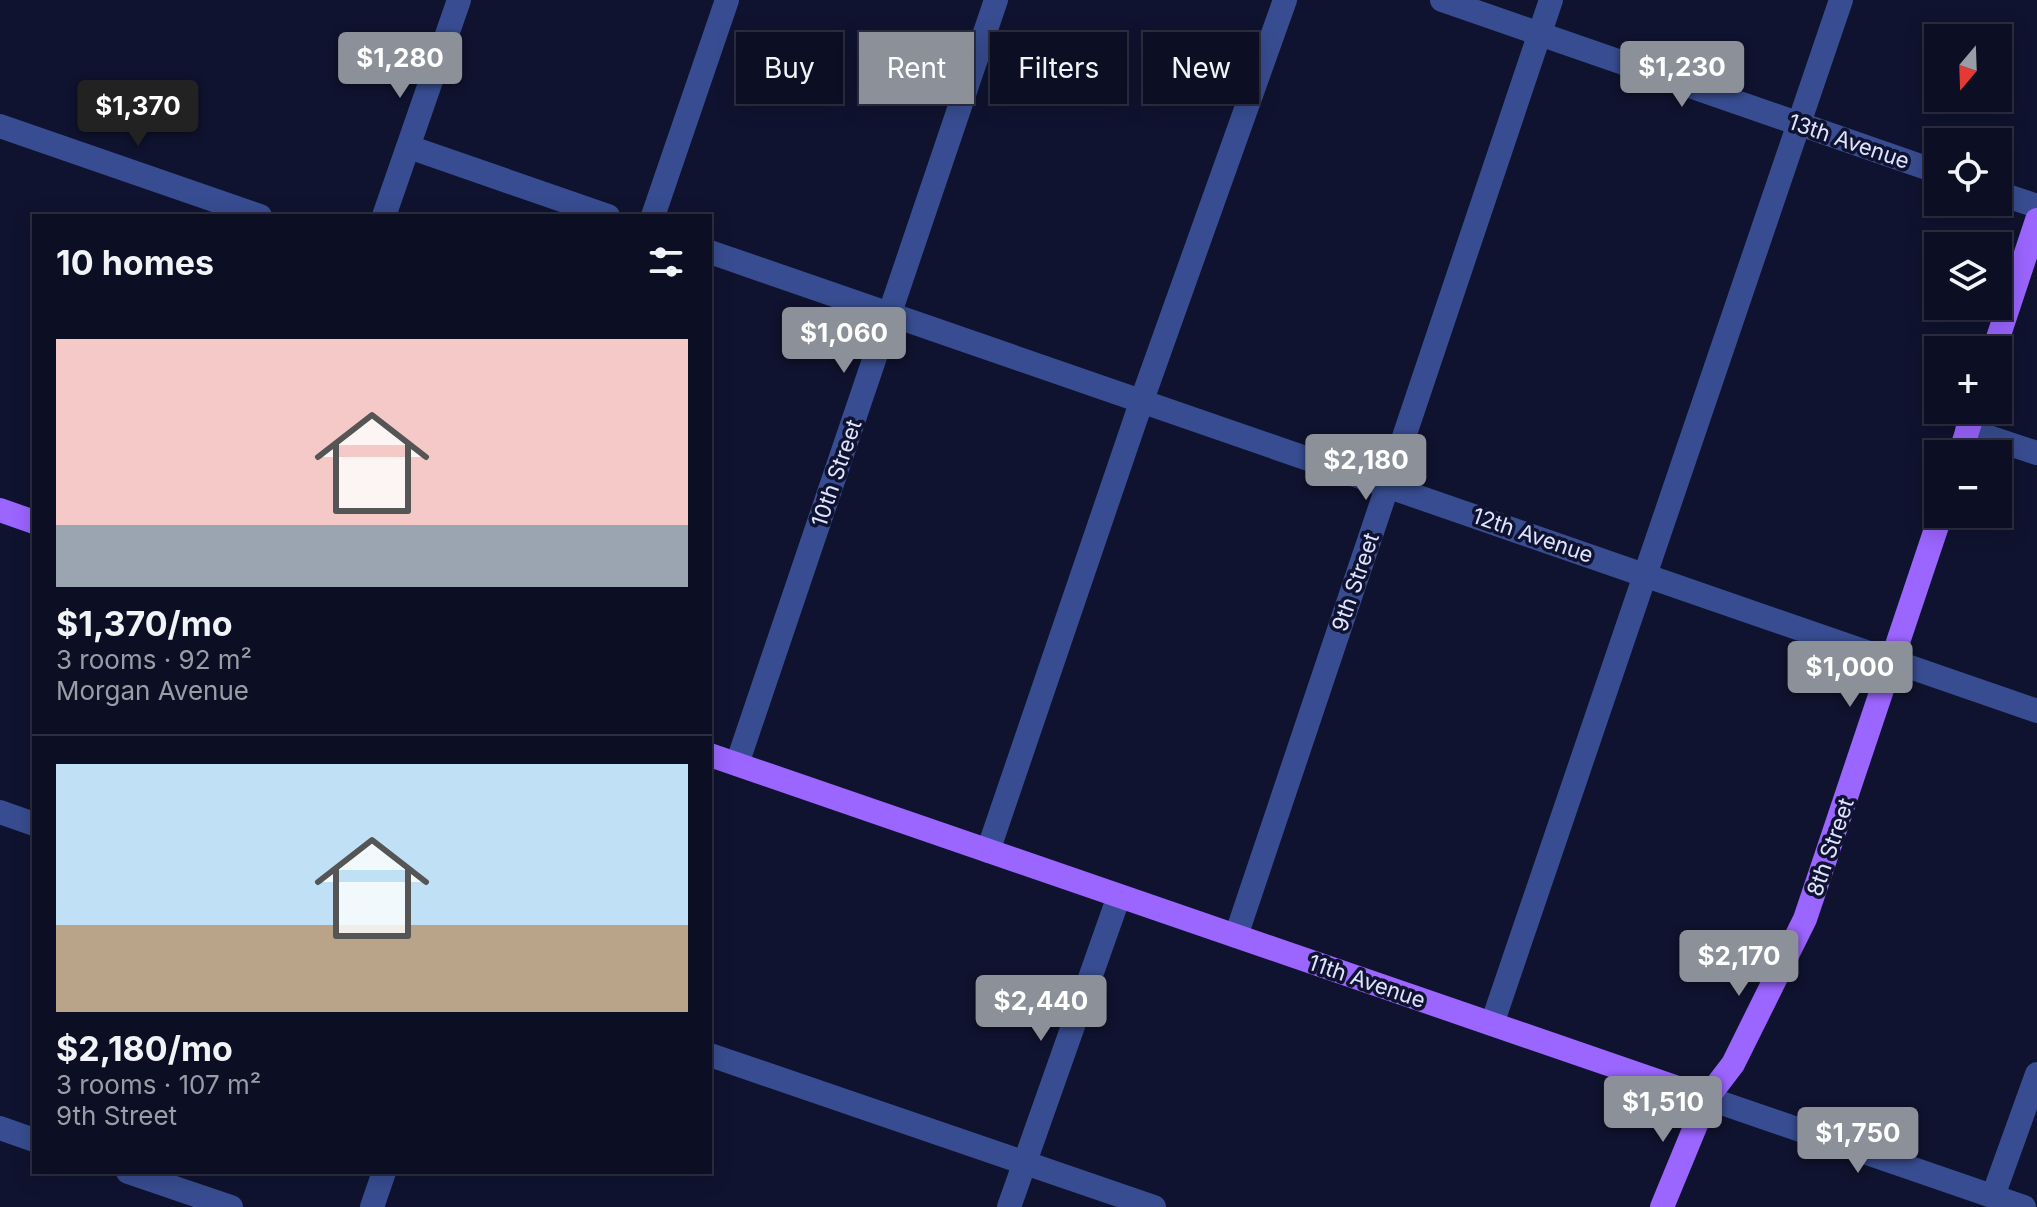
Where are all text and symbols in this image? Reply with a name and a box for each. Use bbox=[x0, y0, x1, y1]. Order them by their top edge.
north arrow bbox=[1924, 24, 2012, 112]
map controls bbox=[1924, 24, 2012, 528]
pin: $1,280 bbox=[335, 32, 465, 100]
chip: Buy bbox=[736, 32, 843, 104]
chip: Rent bbox=[859, 32, 974, 104]
chip: Filters bbox=[990, 32, 1127, 104]
chip: New bbox=[1143, 32, 1259, 104]
pin: $1,230 bbox=[1617, 41, 1747, 109]
text: $1,280 bbox=[356, 42, 444, 73]
text: $1,230 bbox=[1638, 51, 1726, 82]
pin: $1,370 bbox=[73, 80, 203, 148]
text: $1,370 bbox=[95, 90, 181, 121]
street label: 13th Avenue bbox=[1785, 108, 1913, 174]
button: locate bbox=[1924, 128, 2012, 216]
button: layers bbox=[1924, 232, 2012, 320]
icon: filters bbox=[644, 240, 688, 284]
text: 10 homes bbox=[56, 242, 214, 283]
pin: $1,060 bbox=[779, 307, 909, 375]
text: $1,060 bbox=[800, 317, 888, 348]
button: + bbox=[1924, 336, 2012, 424]
icon: home bbox=[300, 391, 444, 535]
street label: 10th Street bbox=[806, 416, 866, 530]
pin: $2,180 bbox=[1301, 434, 1431, 502]
button: − bbox=[1924, 440, 2012, 528]
text: $2,180 bbox=[1323, 444, 1409, 475]
street label: 12th Avenue bbox=[1469, 502, 1597, 568]
street label: 9th Street bbox=[1326, 529, 1384, 635]
text: $1,370/mo bbox=[56, 603, 233, 644]
pin: $1,000 bbox=[1785, 641, 1915, 709]
text: 3 rooms · 92 m² bbox=[56, 644, 252, 675]
text: $1,000 bbox=[1806, 651, 1894, 682]
text: Morgan Avenue bbox=[56, 675, 249, 706]
street label: 8th Street bbox=[1801, 795, 1859, 899]
icon: home bbox=[300, 816, 444, 960]
pin: $2,170 bbox=[1674, 930, 1804, 998]
text: $2,170 bbox=[1697, 940, 1781, 971]
street label: 11th Avenue bbox=[1305, 949, 1429, 1013]
pin: $2,440 bbox=[976, 975, 1106, 1043]
text: $2,440 bbox=[994, 985, 1088, 1016]
text: $2,180/mo bbox=[56, 1028, 233, 1069]
text: 3 rooms · 107 m² bbox=[56, 1069, 261, 1100]
pin: $1,510 bbox=[1598, 1076, 1728, 1144]
text: $1,510 bbox=[1622, 1086, 1704, 1117]
text: 9th Street bbox=[56, 1100, 177, 1131]
pin: $1,750 bbox=[1793, 1107, 1923, 1175]
text: $1,750 bbox=[1815, 1117, 1901, 1148]

